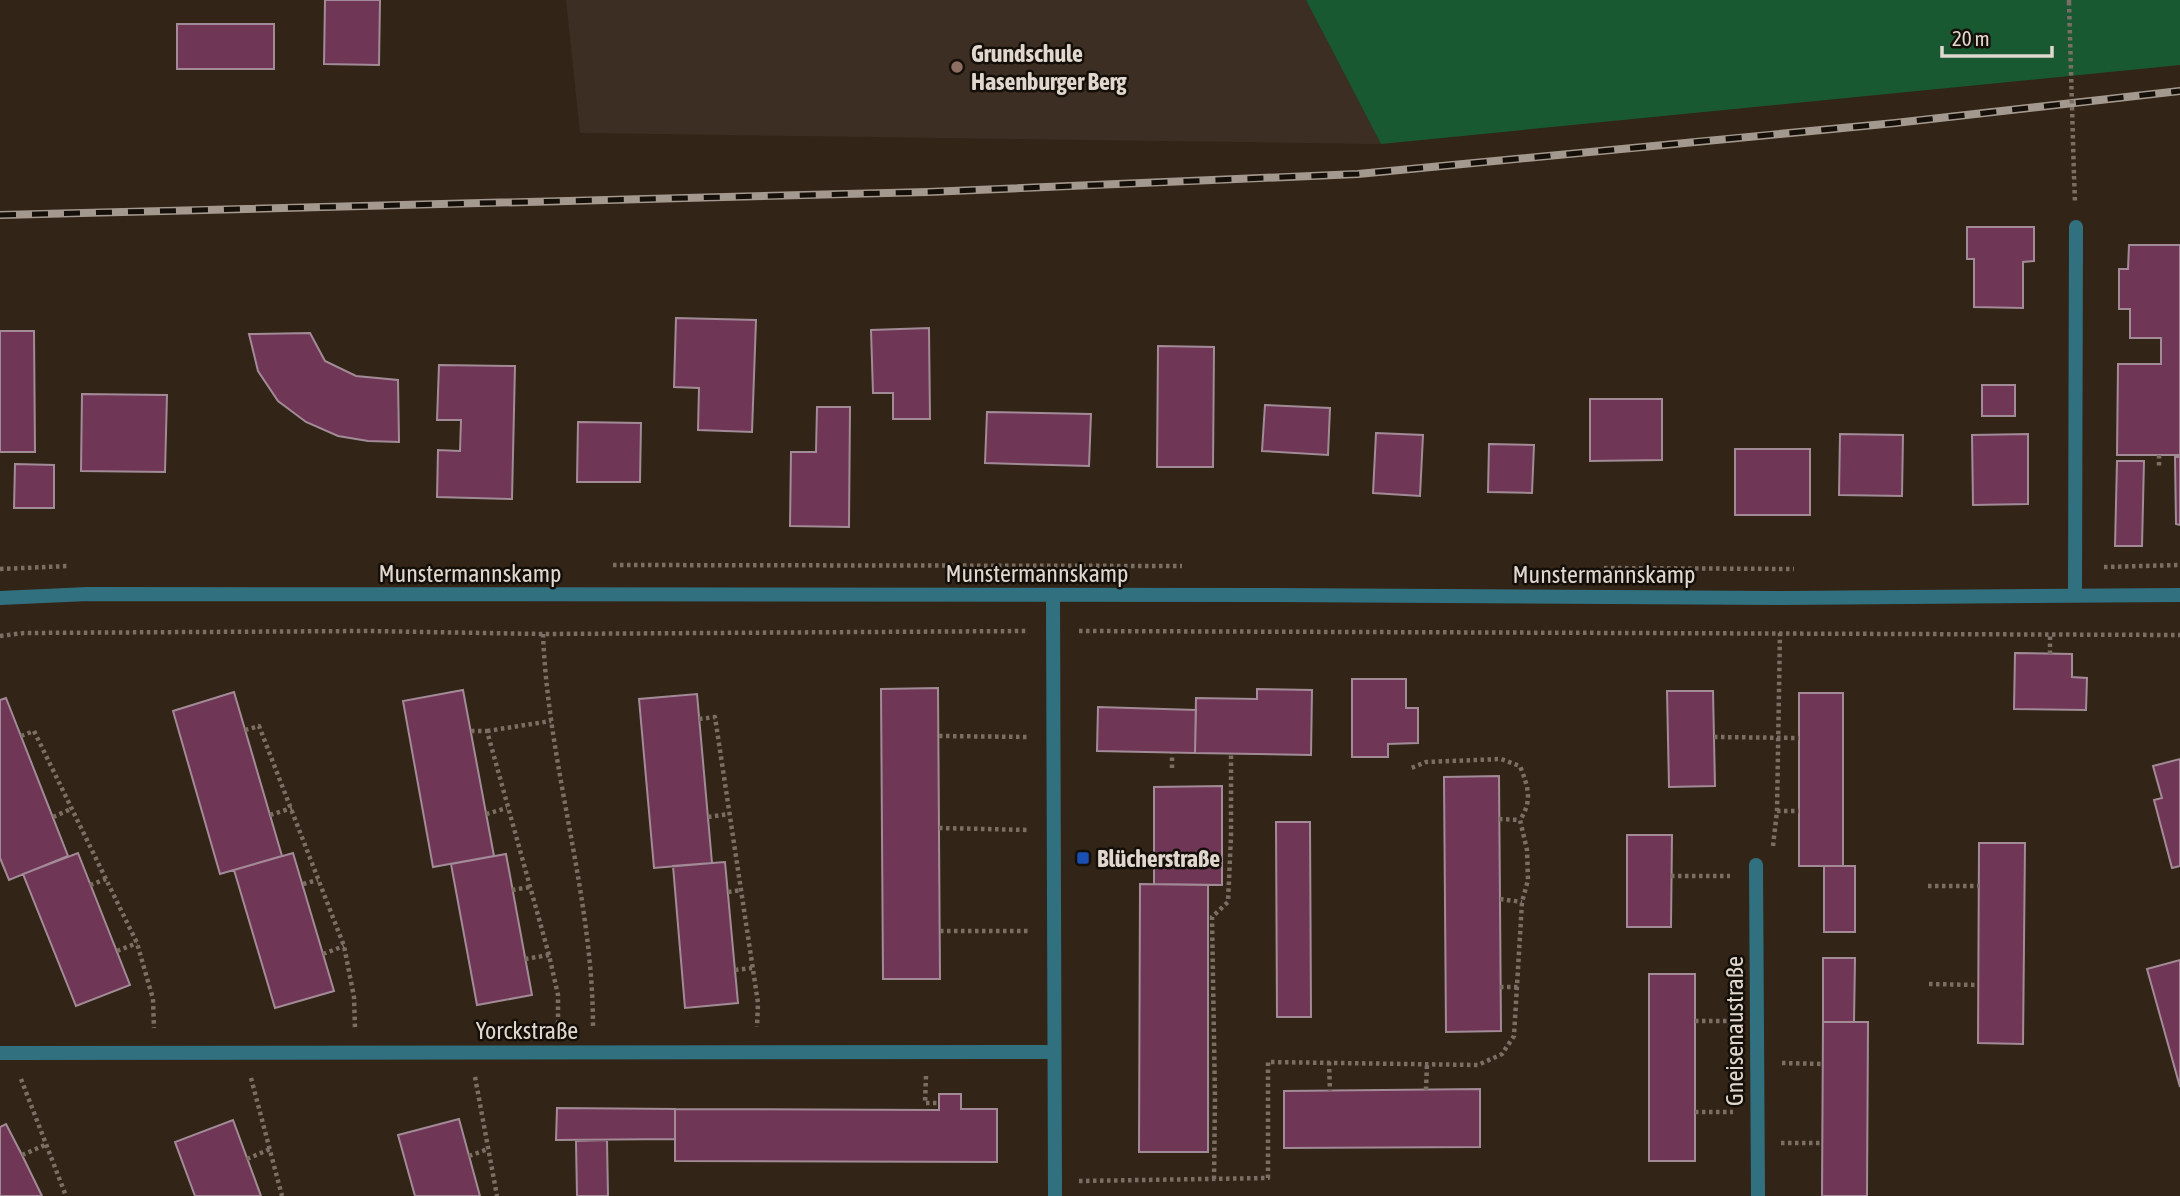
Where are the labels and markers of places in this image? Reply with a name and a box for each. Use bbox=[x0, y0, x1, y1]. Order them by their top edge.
place label: Grundschule Hasenburger Berg bbox=[971, 40, 1127, 95]
marker: Grundschule Hasenburger Berg bbox=[949, 59, 965, 75]
place label: Blücherstraße bbox=[1097, 845, 1220, 872]
marker: Blücherstraße bbox=[1075, 850, 1091, 866]

